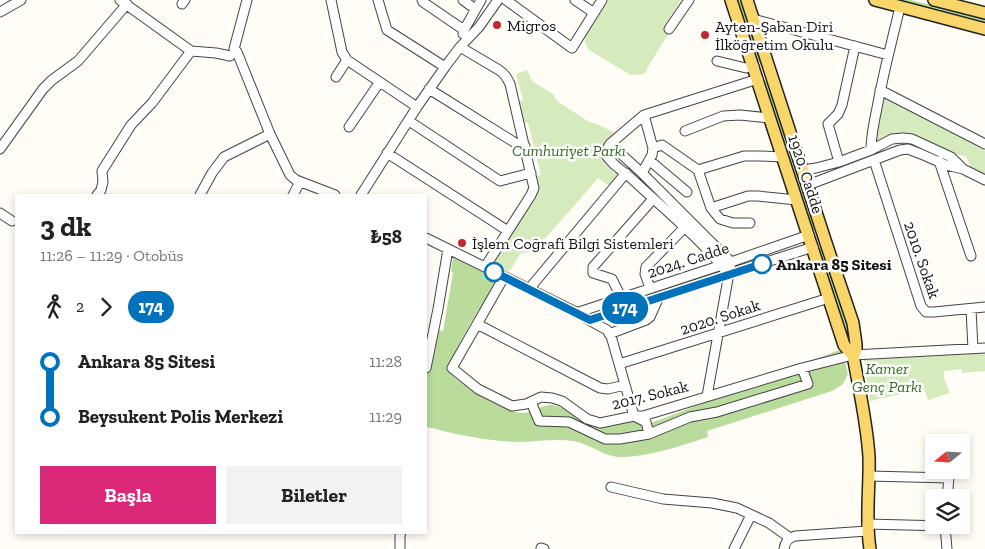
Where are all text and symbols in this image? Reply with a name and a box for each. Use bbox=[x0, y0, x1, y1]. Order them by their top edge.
place label: Migros bbox=[507, 16, 556, 35]
place label: Ayten-Şaban Diri İlköğretim Okulu bbox=[715, 17, 834, 54]
marker: Migros bbox=[491, 19, 503, 31]
marker: Ayten-Şaban Diri İlköğretim Okulu bbox=[699, 29, 711, 41]
street label: 1920. Cadde bbox=[784, 132, 828, 216]
park label: Cumhuriyet Parkı bbox=[512, 141, 626, 160]
text: 3 dk bbox=[40, 210, 92, 243]
street label: 2010. Sokak bbox=[900, 219, 944, 302]
text: ₺58 bbox=[370, 225, 402, 248]
place label: İşlem Coğrafi Bilgi Sistemleri bbox=[472, 234, 674, 253]
marker: İşlem Coğrafi Bilgi Sistemleri bbox=[456, 237, 468, 249]
street label: 2024. Cadde bbox=[645, 238, 731, 282]
text: 11:26 – 11:29 · Otobüs bbox=[40, 246, 184, 265]
marker: Ankara 85 Sitesi bbox=[752, 254, 772, 274]
place label: Ankara 85 Sitesi bbox=[776, 255, 892, 274]
unlabelled marker bbox=[484, 262, 504, 282]
line badge: 174 bbox=[596, 292, 654, 324]
icon: walk bbox=[40, 293, 68, 321]
icon: forward bbox=[92, 293, 120, 321]
street label: 2020. Sokak bbox=[678, 295, 763, 339]
text: 174 bbox=[138, 296, 164, 318]
text: 2 bbox=[76, 297, 84, 316]
text: 174 bbox=[612, 297, 638, 319]
text: Ankara 85 Sitesi bbox=[78, 350, 215, 373]
text: 11:28 bbox=[369, 352, 402, 371]
park label: Kamer Genç Parkı bbox=[852, 359, 922, 396]
street label: 2017. Sokak bbox=[610, 376, 691, 414]
text: Beysukent Polis Merkezi bbox=[78, 405, 283, 428]
text: 11:29 bbox=[369, 407, 402, 426]
north arrow bbox=[925, 434, 970, 479]
map controls bbox=[925, 434, 970, 534]
button: Başla bbox=[40, 466, 216, 524]
button: Biletler bbox=[226, 466, 402, 524]
button: layers bbox=[925, 489, 970, 534]

